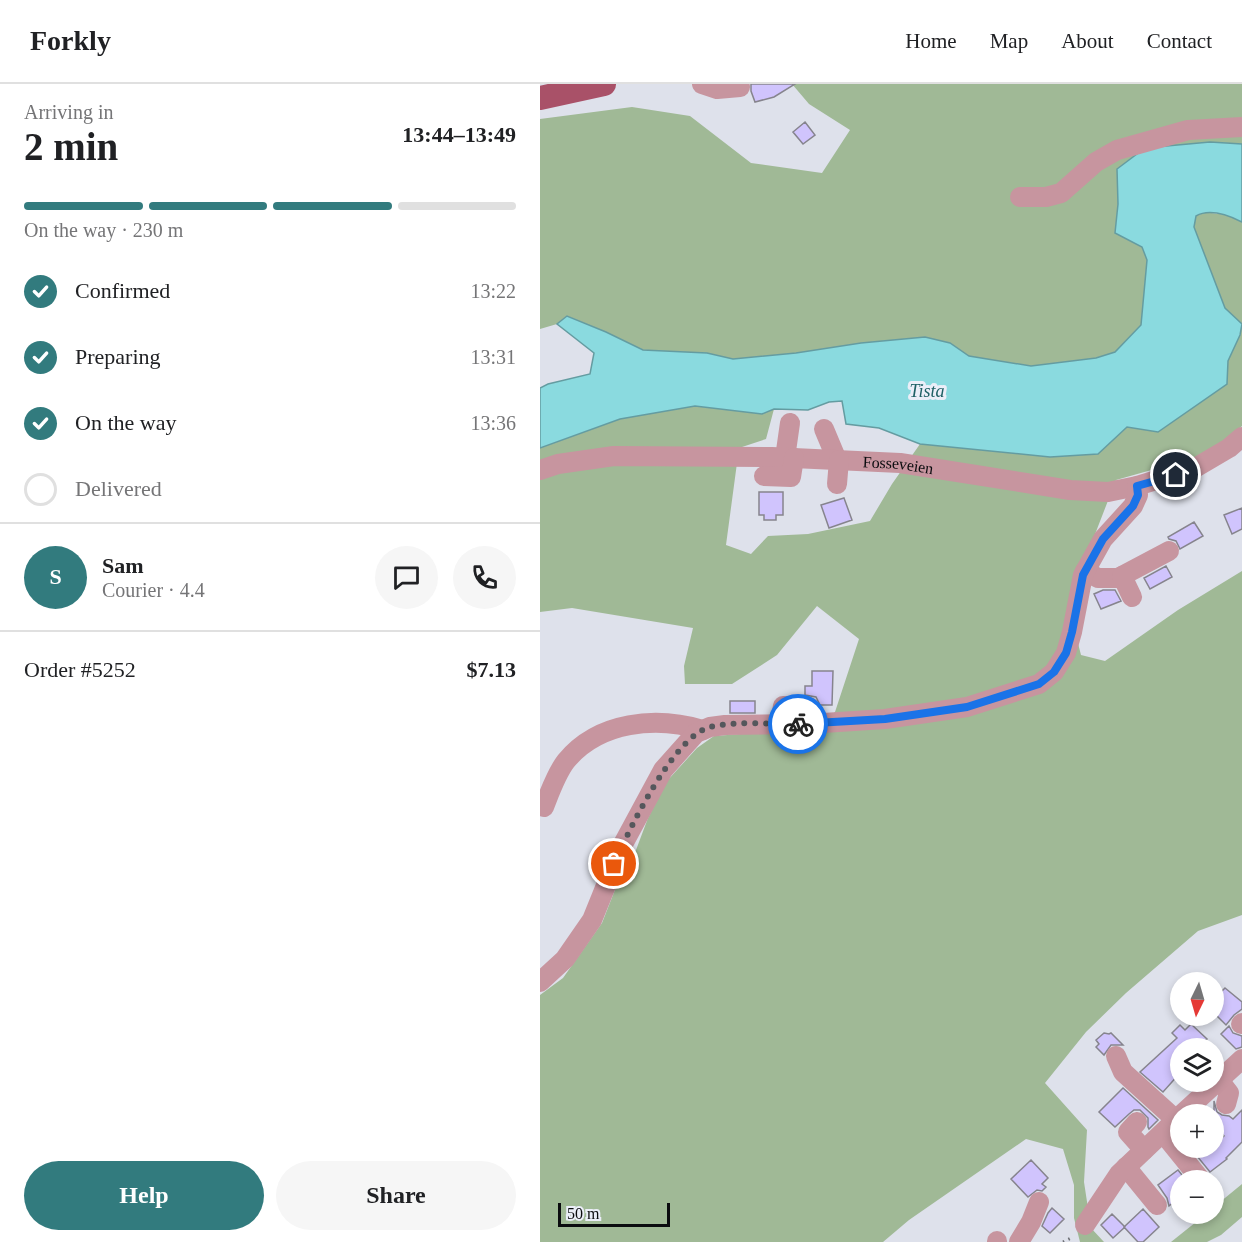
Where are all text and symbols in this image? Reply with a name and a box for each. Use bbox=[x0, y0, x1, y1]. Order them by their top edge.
text: Forkly bbox=[30, 25, 111, 56]
text: Home bbox=[905, 29, 957, 53]
text: Map bbox=[990, 29, 1028, 53]
text: About bbox=[1061, 29, 1114, 53]
text: Contact bbox=[1147, 29, 1212, 53]
text: Arriving in bbox=[24, 101, 113, 123]
text: 13:44–13:49 bbox=[402, 122, 516, 147]
text: 2 min bbox=[24, 125, 118, 168]
text: On the way · 230 m bbox=[24, 219, 183, 241]
icon: check bbox=[24, 275, 57, 308]
text: Confirmed bbox=[75, 278, 170, 303]
text: 13:22 bbox=[470, 280, 516, 302]
icon: check bbox=[24, 341, 57, 374]
text: Preparing bbox=[75, 344, 161, 369]
text: 13:31 bbox=[470, 346, 516, 368]
water label: Tista bbox=[909, 381, 945, 401]
icon: check bbox=[24, 407, 57, 440]
text: On the way bbox=[75, 410, 176, 435]
text: 13:36 bbox=[470, 412, 516, 434]
pin bbox=[1150, 449, 1201, 500]
street label: Fosseveien bbox=[862, 453, 935, 477]
icon: home bbox=[1159, 458, 1192, 491]
text: Delivered bbox=[75, 476, 162, 501]
button: chat bbox=[375, 546, 438, 609]
button: phone bbox=[453, 546, 516, 609]
text: Sam bbox=[102, 553, 144, 578]
text: S bbox=[49, 564, 62, 589]
text: Courier · 4.4 bbox=[102, 579, 205, 601]
text: Order #5252 bbox=[24, 657, 136, 682]
text: $7.13 bbox=[467, 657, 516, 682]
courier bbox=[768, 694, 828, 754]
icon: bike bbox=[782, 708, 815, 741]
pin bbox=[588, 838, 639, 889]
icon: bag bbox=[597, 847, 630, 880]
north arrow bbox=[1170, 972, 1224, 1026]
map controls bbox=[1170, 972, 1224, 1224]
button: layers bbox=[1170, 1038, 1224, 1092]
button: + bbox=[1170, 1104, 1224, 1158]
button: Help bbox=[24, 1161, 264, 1230]
button: Share bbox=[276, 1161, 516, 1230]
button: − bbox=[1170, 1170, 1224, 1224]
scale bar bbox=[558, 1200, 670, 1228]
text: 50 m bbox=[567, 1205, 599, 1222]

